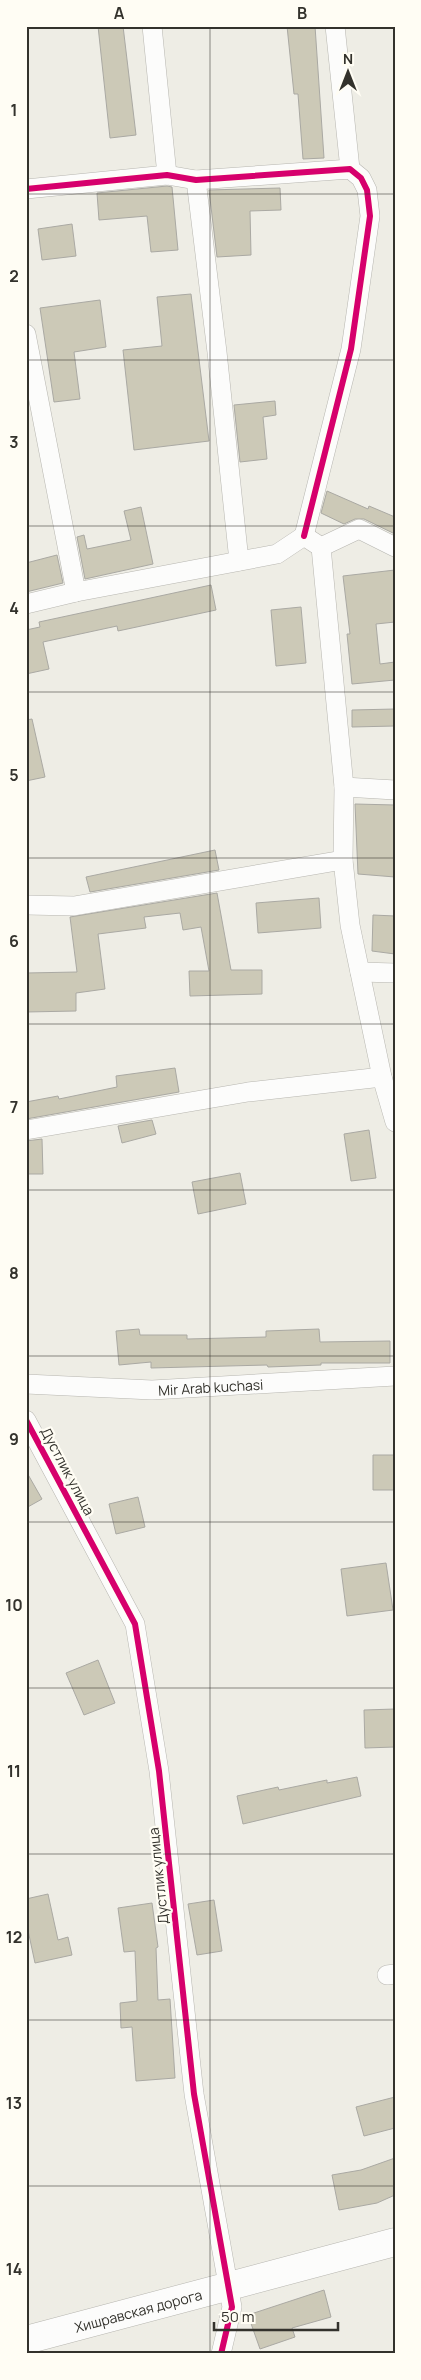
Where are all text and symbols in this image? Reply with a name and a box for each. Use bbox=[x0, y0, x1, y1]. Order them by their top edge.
text: A bbox=[114, 2, 125, 24]
text: B bbox=[297, 2, 307, 24]
north arrow bbox=[324, 48, 374, 98]
text: N bbox=[343, 49, 353, 68]
text: 1 bbox=[10, 99, 18, 121]
text: 2 bbox=[9, 265, 19, 287]
text: 3 bbox=[9, 431, 19, 453]
text: 4 bbox=[9, 597, 19, 619]
text: 5 bbox=[9, 764, 19, 786]
text: 6 bbox=[9, 930, 19, 952]
text: 7 bbox=[10, 1096, 18, 1118]
text: 8 bbox=[9, 1262, 19, 1284]
street label: Mir Arab kuchasi bbox=[158, 1374, 264, 1399]
street label: Дустлик улица bbox=[37, 1424, 99, 1518]
text: 9 bbox=[9, 1428, 19, 1450]
text: 10 bbox=[5, 1594, 23, 1616]
text: 11 bbox=[7, 1760, 21, 1782]
street label: Дустлик улица bbox=[143, 1827, 173, 1925]
text: 12 bbox=[6, 1926, 22, 1948]
text: 13 bbox=[6, 2092, 22, 2114]
text: 14 bbox=[6, 2258, 22, 2280]
street label: Хишравская дорога bbox=[72, 2284, 204, 2336]
scale bar bbox=[214, 2300, 337, 2332]
text: 50 m bbox=[221, 2306, 255, 2327]

